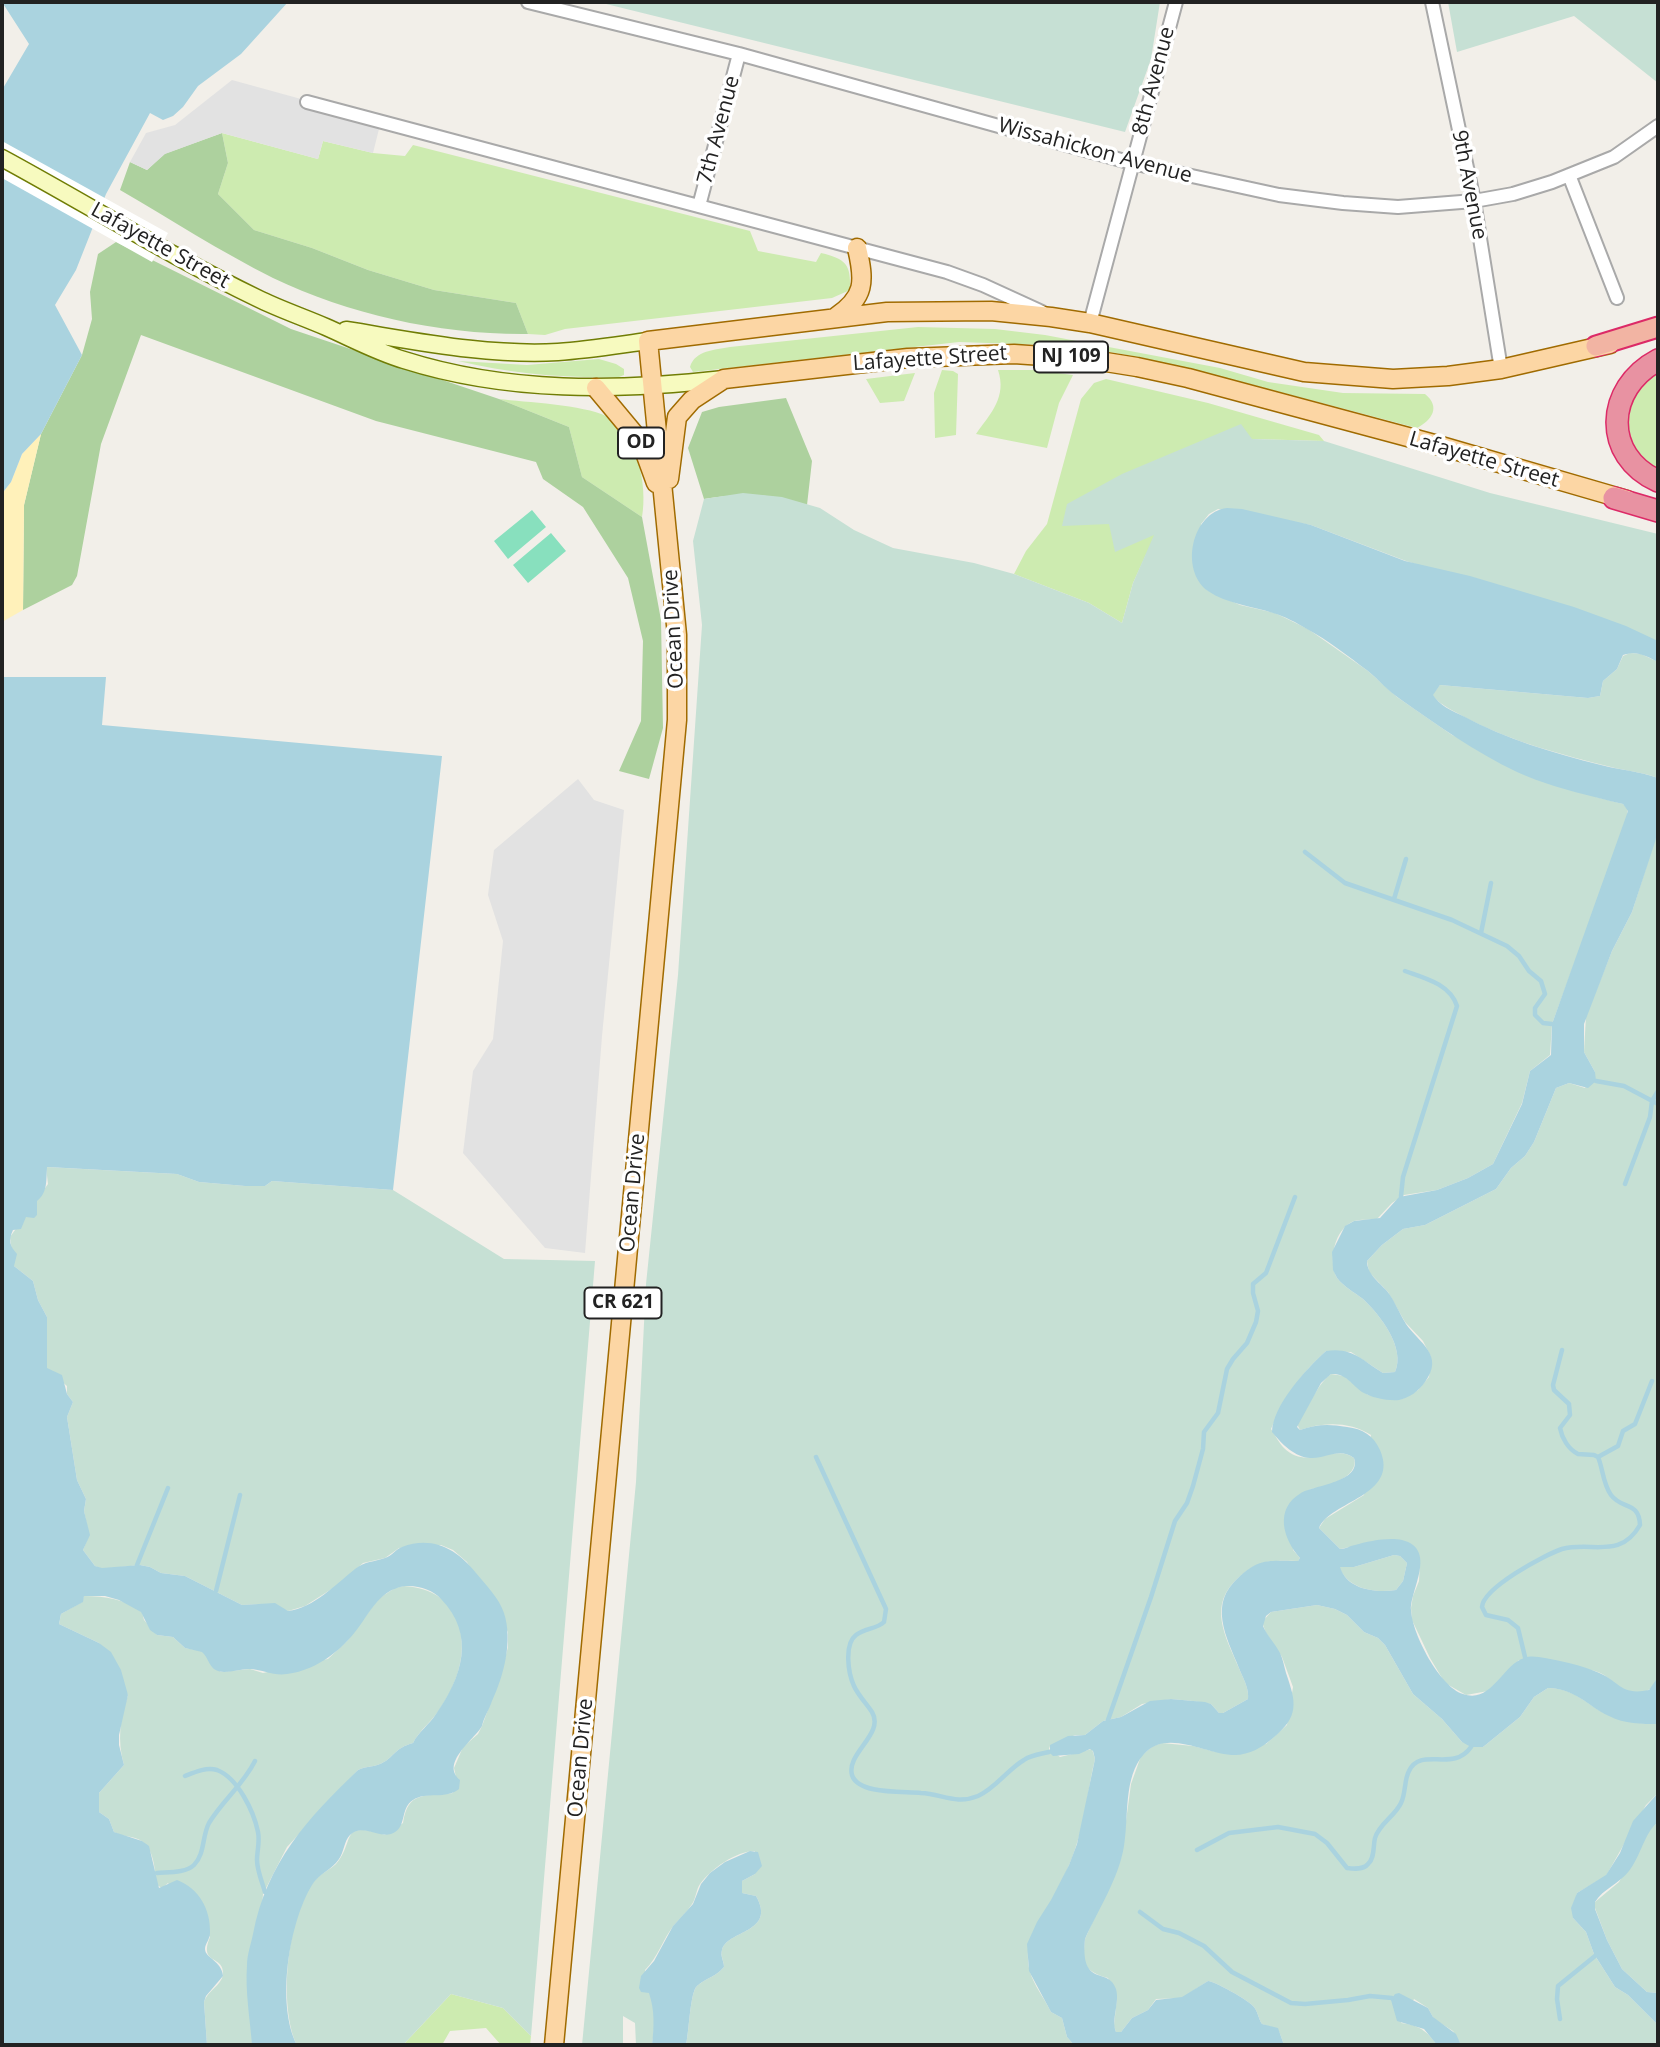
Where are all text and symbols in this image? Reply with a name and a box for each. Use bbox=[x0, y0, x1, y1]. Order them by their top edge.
street label: 8th Avenue bbox=[1127, 24, 1181, 138]
street label: 7th Avenue bbox=[692, 73, 746, 187]
street label: Wissahickon Avenue bbox=[995, 113, 1195, 189]
street label: 9th Avenue bbox=[1446, 128, 1492, 242]
street label: Lafayette Street bbox=[86, 198, 234, 294]
street label: Lafayette Street bbox=[852, 341, 1008, 377]
road number: NJ 109 bbox=[1034, 342, 1108, 372]
street label: Lafayette Street bbox=[1406, 427, 1562, 493]
road number: OD bbox=[618, 428, 664, 458]
street label: Ocean Drive bbox=[658, 569, 690, 689]
street label: Ocean Drive bbox=[615, 1132, 651, 1254]
road number: CR 621 bbox=[584, 1288, 662, 1318]
street label: Ocean Drive bbox=[563, 1697, 599, 1819]

